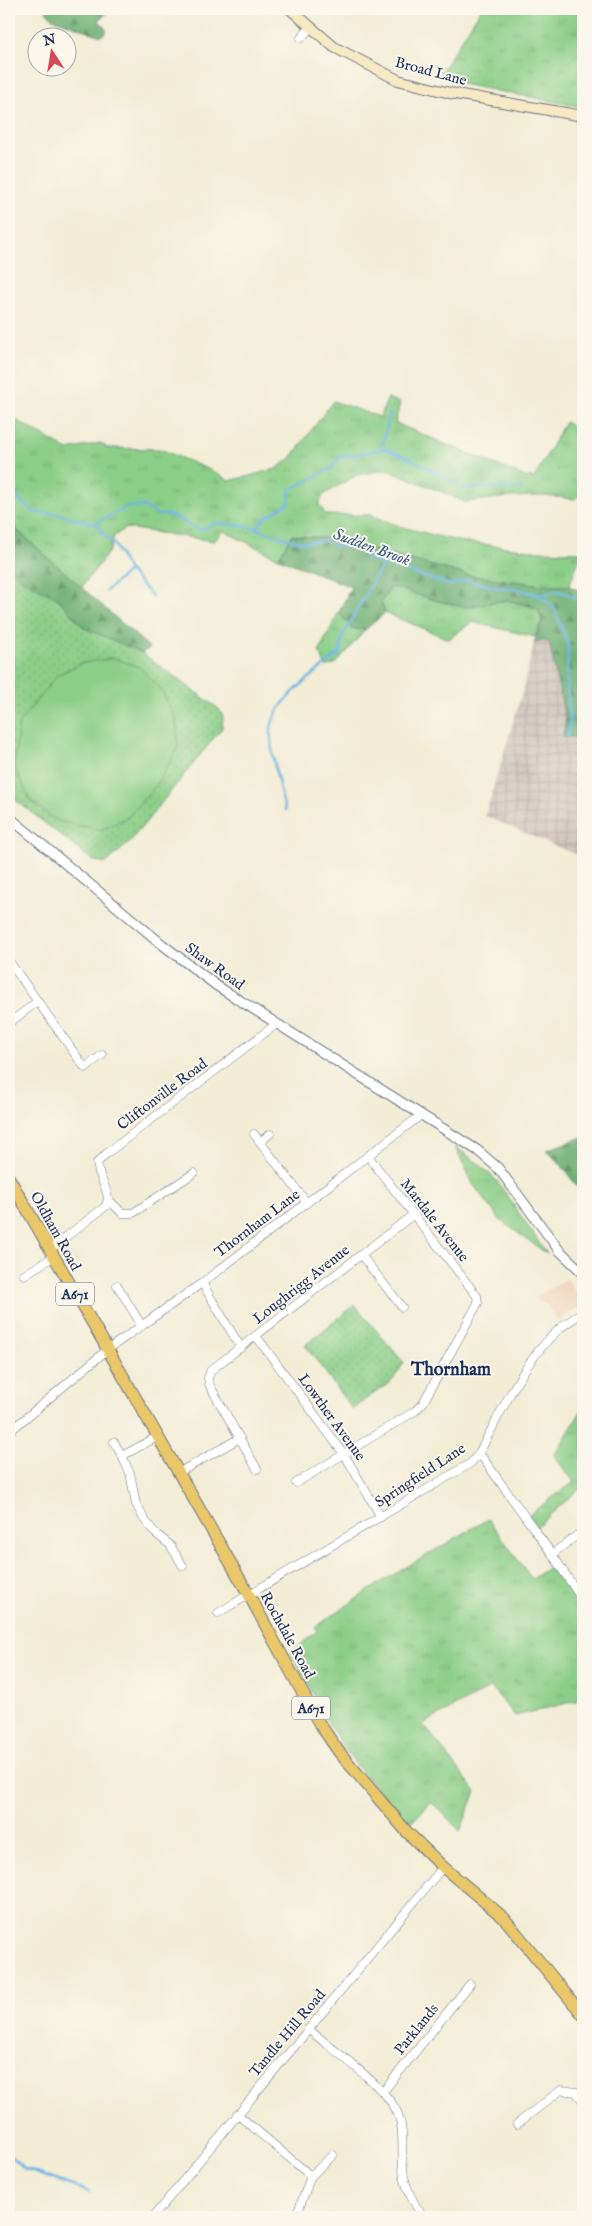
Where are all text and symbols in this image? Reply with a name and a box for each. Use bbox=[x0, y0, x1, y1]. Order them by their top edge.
north arrow bbox=[28, 28, 78, 78]
text: N bbox=[41, 30, 57, 51]
street label: Broad Lane bbox=[393, 53, 469, 90]
water label: Sudden Brook bbox=[330, 525, 413, 571]
street label: Shaw Road bbox=[181, 938, 249, 995]
street label: Cliftonville Road bbox=[113, 1054, 212, 1135]
street label: Mardale Avenue bbox=[396, 1175, 473, 1266]
street label: Thornham Lane bbox=[211, 1185, 304, 1262]
street label: Oldham Road bbox=[26, 1188, 86, 1275]
street label: Loughrigg Avenue bbox=[249, 1241, 354, 1328]
road number: A671 bbox=[56, 1282, 94, 1306]
district label: Thornham bbox=[410, 1359, 491, 1382]
street label: Lowther Avenue bbox=[294, 1370, 370, 1465]
street label: Springfield Lane bbox=[371, 1439, 469, 1512]
street label: Rochdale Road bbox=[256, 1588, 320, 1683]
road number: A671 bbox=[292, 1696, 330, 1720]
street label: Tandle Hill Road bbox=[245, 1985, 330, 2081]
street label: Parklands bbox=[390, 2000, 443, 2059]

